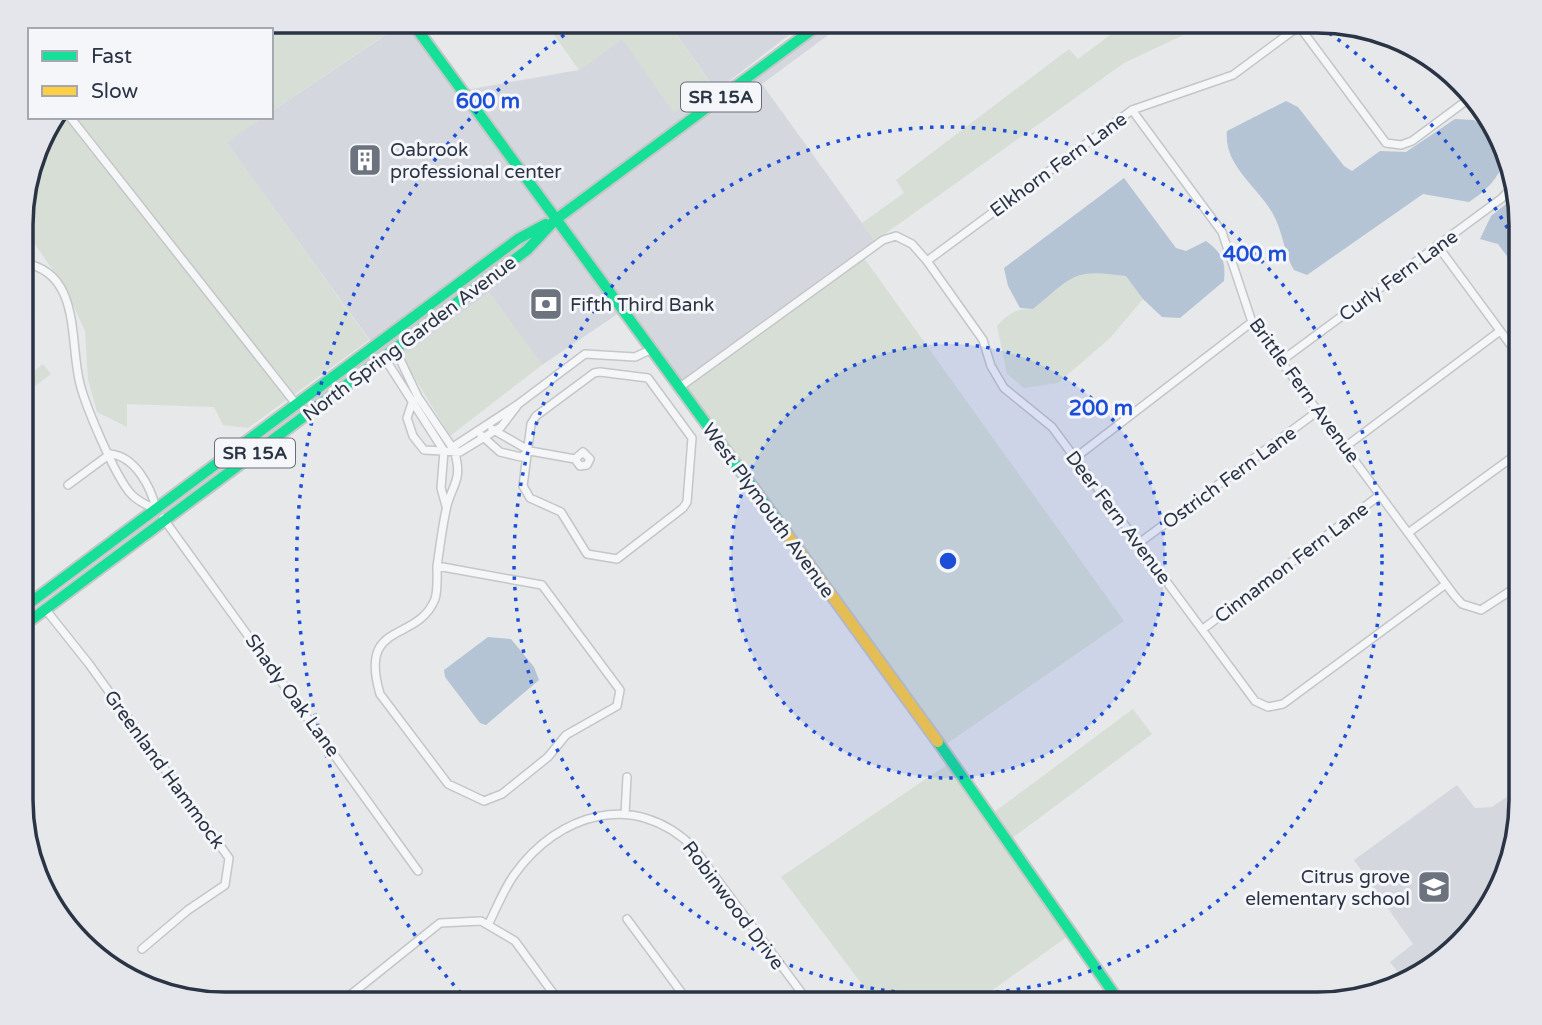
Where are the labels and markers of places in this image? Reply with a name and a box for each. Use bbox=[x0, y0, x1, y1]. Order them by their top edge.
place label: Oabrook professional center bbox=[390, 139, 562, 183]
building icon: Oabrook professional center bbox=[346, 141, 384, 179]
bank icon: Fifth Third Bank bbox=[527, 285, 565, 323]
place label: Fifth Third Bank bbox=[570, 294, 714, 316]
centre of rings bbox=[936, 549, 960, 573]
place label: Citrus grove elementary school bbox=[1245, 866, 1410, 910]
school or university icon: Citrus grove elementary school bbox=[1415, 868, 1453, 906]

